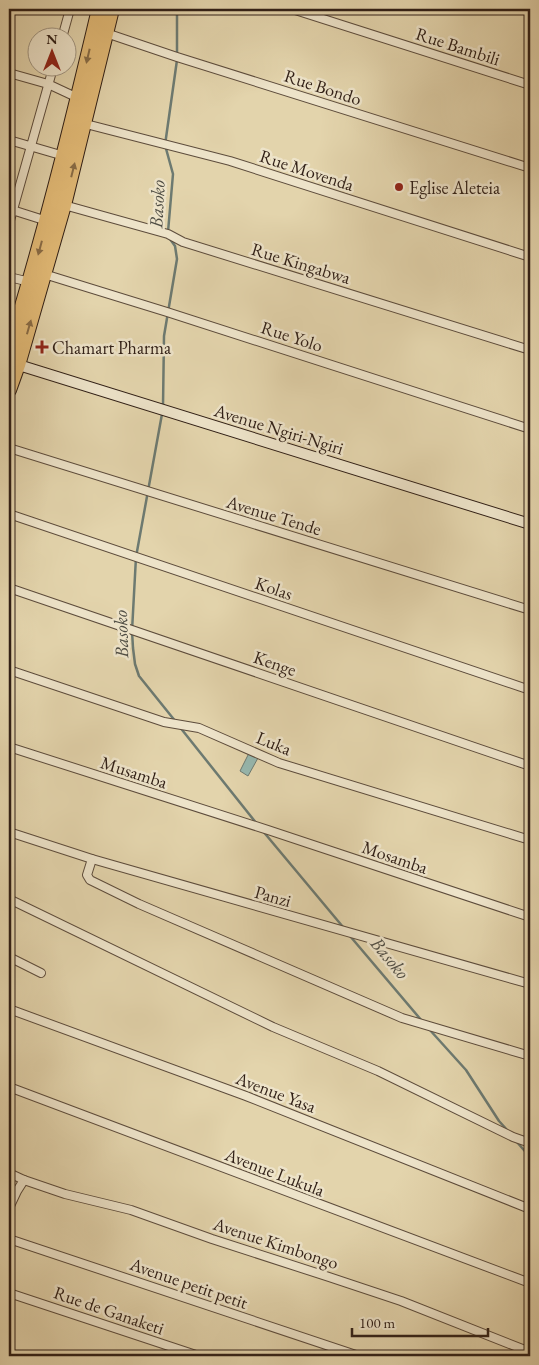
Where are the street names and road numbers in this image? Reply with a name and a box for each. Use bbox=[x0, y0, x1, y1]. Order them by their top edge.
street label: Rue Bambili bbox=[413, 22, 504, 71]
street label: Rue Bondo bbox=[281, 64, 365, 110]
street label: Rue Movenda bbox=[257, 144, 358, 196]
street label: Rue Kingabwa bbox=[249, 237, 354, 289]
street label: Rue Yolo bbox=[258, 315, 326, 357]
street label: Avenue Ngiri-Ngiri bbox=[211, 398, 347, 460]
street label: Avenue Tende bbox=[223, 489, 324, 540]
street label: Kolas bbox=[252, 571, 296, 605]
street label: Kenge bbox=[251, 645, 299, 681]
street label: Luka bbox=[253, 726, 296, 761]
street label: Musamba bbox=[98, 750, 171, 794]
street label: Mosamba bbox=[359, 835, 432, 879]
street label: Panzi bbox=[252, 880, 294, 912]
street label: Avenue Yasa bbox=[232, 1066, 320, 1118]
street label: Avenue Lukula bbox=[221, 1142, 329, 1202]
street label: Avenue Kimbongo bbox=[210, 1212, 342, 1274]
street label: Avenue petit petit bbox=[126, 1252, 251, 1314]
street label: Rue de Ganaketi bbox=[51, 1280, 168, 1340]

